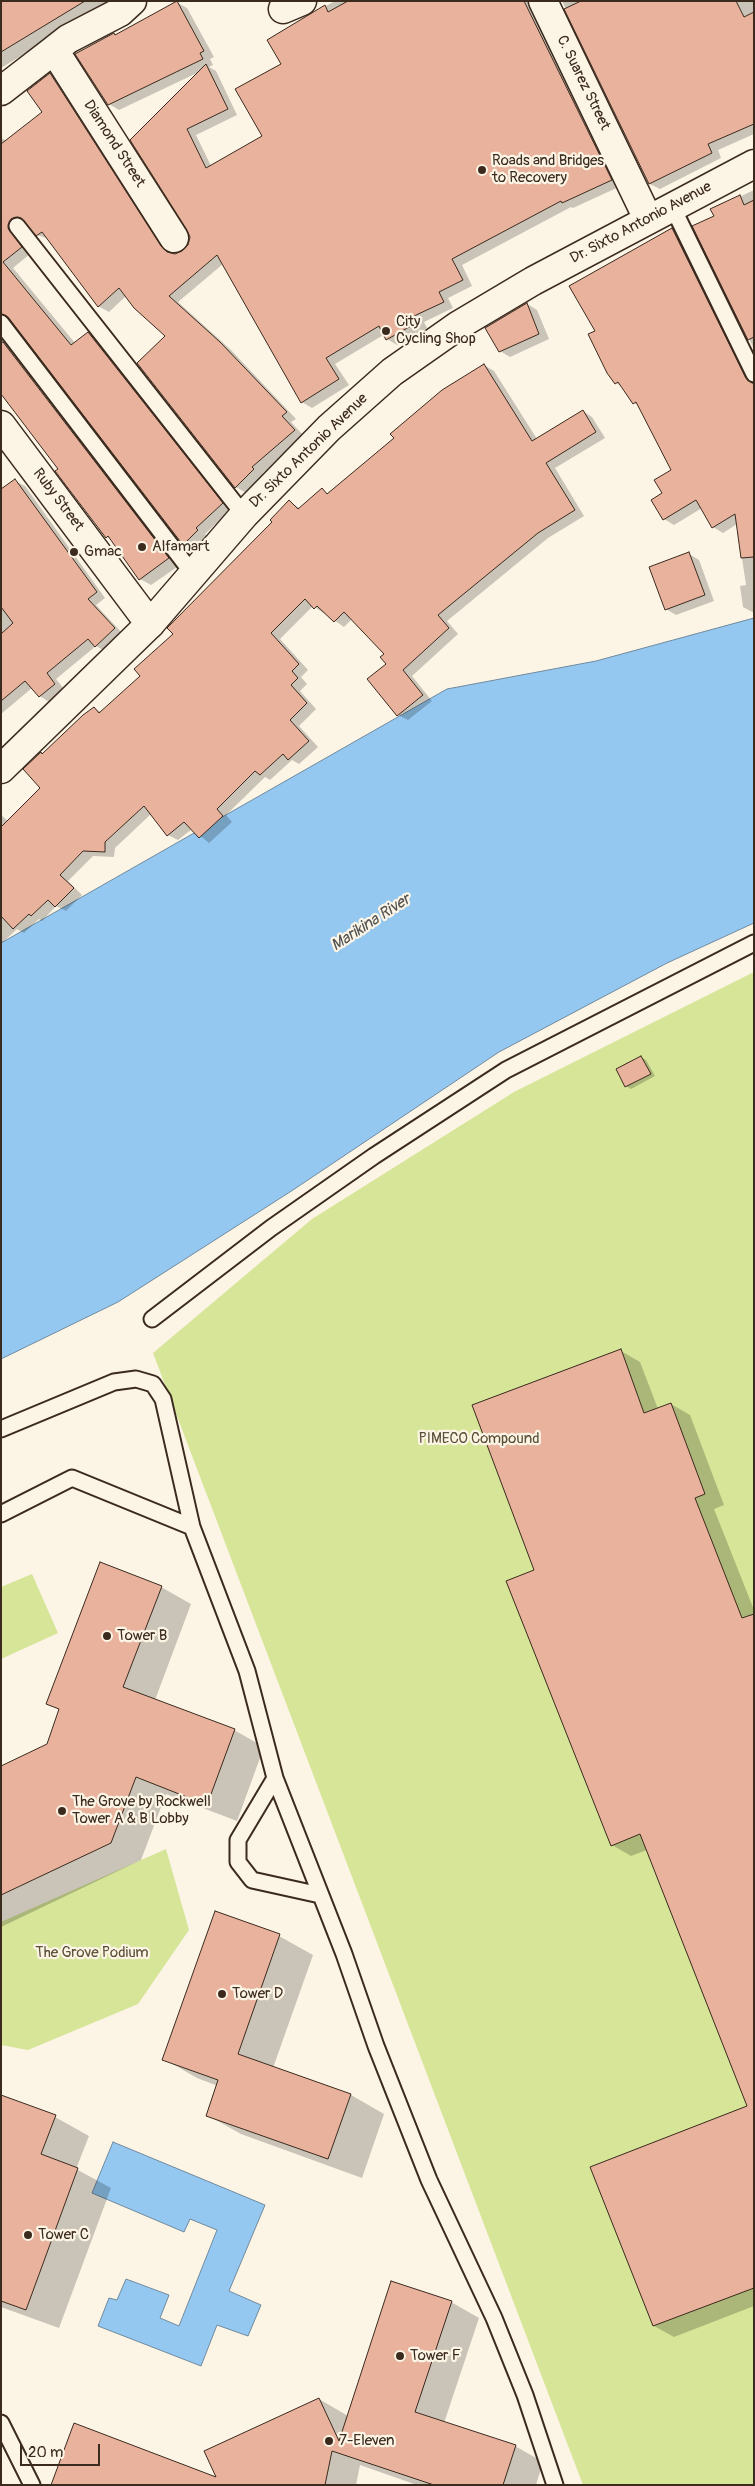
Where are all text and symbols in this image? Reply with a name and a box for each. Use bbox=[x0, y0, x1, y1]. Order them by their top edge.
street label: C. Suarez Street bbox=[552, 33, 614, 133]
street label: Diamond Street bbox=[79, 97, 149, 191]
place label: Roads and Bridges to Recovery bbox=[492, 152, 604, 187]
marker: Roads and Bridges to Recovery bbox=[476, 164, 488, 176]
street label: Dr. Sixto Antonio Avenue bbox=[567, 178, 715, 268]
place label: City Cycling Shop bbox=[396, 313, 476, 348]
marker: City Cycling Shop bbox=[380, 325, 392, 337]
street label: Dr. Sixto Antonio Avenue bbox=[246, 390, 372, 512]
street label: Ruby Street bbox=[29, 465, 87, 535]
place label: Alfamart bbox=[152, 538, 209, 556]
marker: Alfamart bbox=[136, 541, 148, 553]
place label: Gmac bbox=[84, 543, 122, 561]
marker: Gmac bbox=[68, 546, 80, 558]
water label: Marikina River bbox=[328, 890, 414, 956]
park label: PIMECO Compound bbox=[418, 1430, 540, 1448]
place label: Tower B bbox=[117, 1627, 167, 1645]
marker: Tower B bbox=[101, 1630, 113, 1642]
place label: The Grove by Rockwell Tower A & B Lobby bbox=[72, 1793, 211, 1828]
marker: The Grove by Rockwell Tower A & B Lobby bbox=[56, 1805, 68, 1817]
park label: The Grove Podium bbox=[35, 1944, 149, 1962]
place label: Tower D bbox=[232, 1985, 283, 2003]
marker: Tower D bbox=[216, 1988, 228, 2000]
place label: Tower C bbox=[38, 2226, 89, 2244]
marker: Tower C bbox=[22, 2229, 34, 2241]
place label: Tower F bbox=[410, 2347, 461, 2365]
marker: Tower F bbox=[394, 2350, 406, 2362]
place label: 7-Eleven bbox=[339, 2432, 394, 2450]
scale bar bbox=[22, 2434, 102, 2466]
marker: 7-Eleven bbox=[323, 2435, 335, 2447]
text: 20 m bbox=[28, 2443, 63, 2462]

